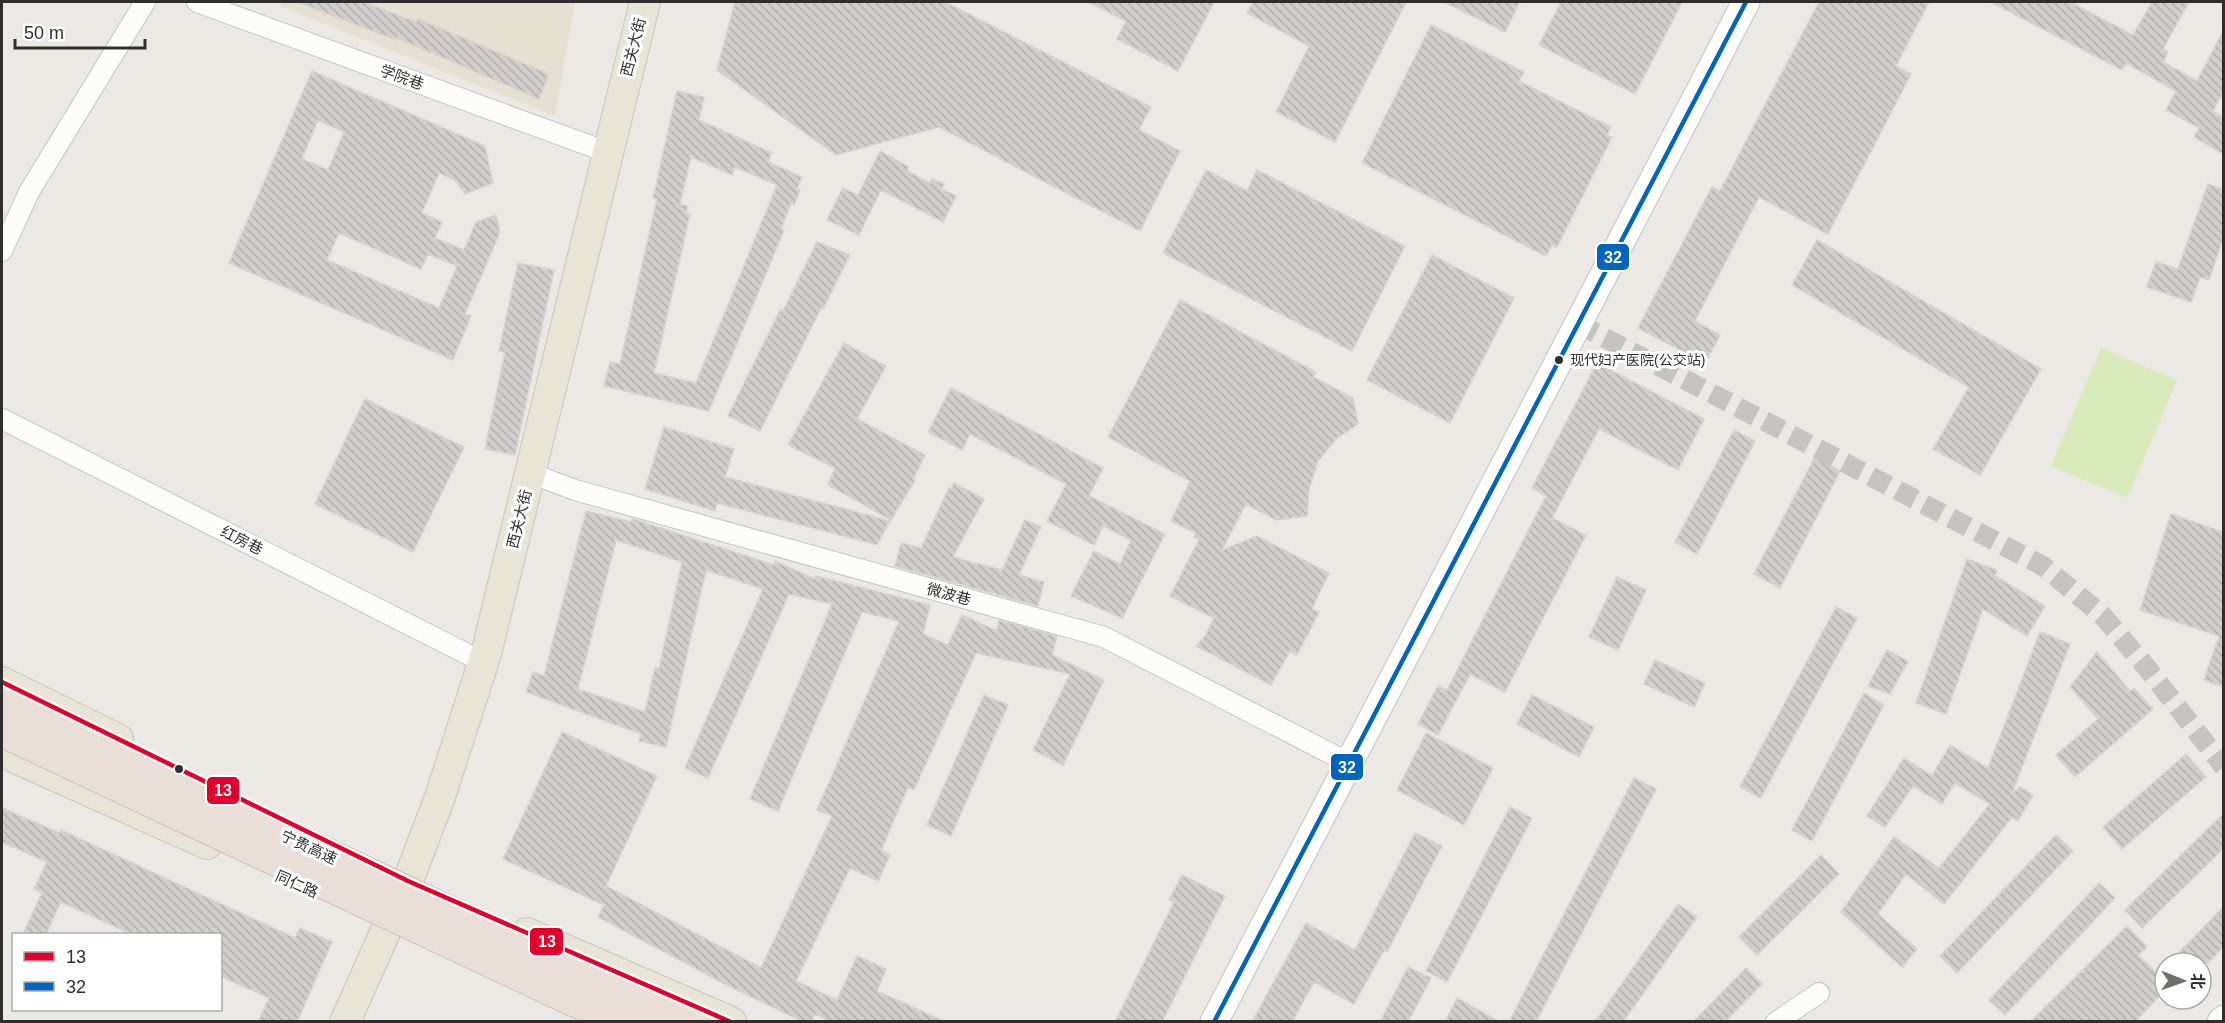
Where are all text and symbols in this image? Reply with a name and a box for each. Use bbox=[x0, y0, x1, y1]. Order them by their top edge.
scale bar bbox=[15, 12, 146, 50]
street label: 西关大街 bbox=[617, 16, 649, 78]
text: 50 m bbox=[24, 23, 64, 43]
street label: 学院巷 bbox=[378, 61, 426, 93]
line badge: 32 bbox=[1596, 243, 1630, 271]
text: 32 bbox=[1604, 249, 1622, 266]
place label: 现代妇产医院(公交站) bbox=[1570, 352, 1705, 368]
marker: 现代妇产医院(公交站) bbox=[1553, 354, 1565, 366]
street label: 西关大街 bbox=[503, 488, 535, 550]
street label: 红房巷 bbox=[218, 522, 266, 558]
street label: 微波巷 bbox=[925, 580, 973, 608]
line badge: 32 bbox=[1330, 753, 1364, 781]
text: 32 bbox=[1338, 759, 1356, 776]
unlabelled marker bbox=[173, 763, 185, 775]
line badge: 13 bbox=[206, 776, 240, 805]
text: 13 bbox=[214, 782, 232, 799]
street label: 宁贵高速 bbox=[278, 827, 340, 867]
street label: 同仁路 bbox=[273, 867, 321, 901]
line badge: 13 bbox=[529, 927, 564, 956]
legend bbox=[12, 933, 222, 1011]
text: 13 bbox=[538, 933, 556, 950]
text: 13 bbox=[66, 947, 86, 967]
north arrow bbox=[2153, 951, 2213, 1011]
text: 北 bbox=[2189, 973, 2206, 989]
text: 32 bbox=[66, 977, 86, 997]

